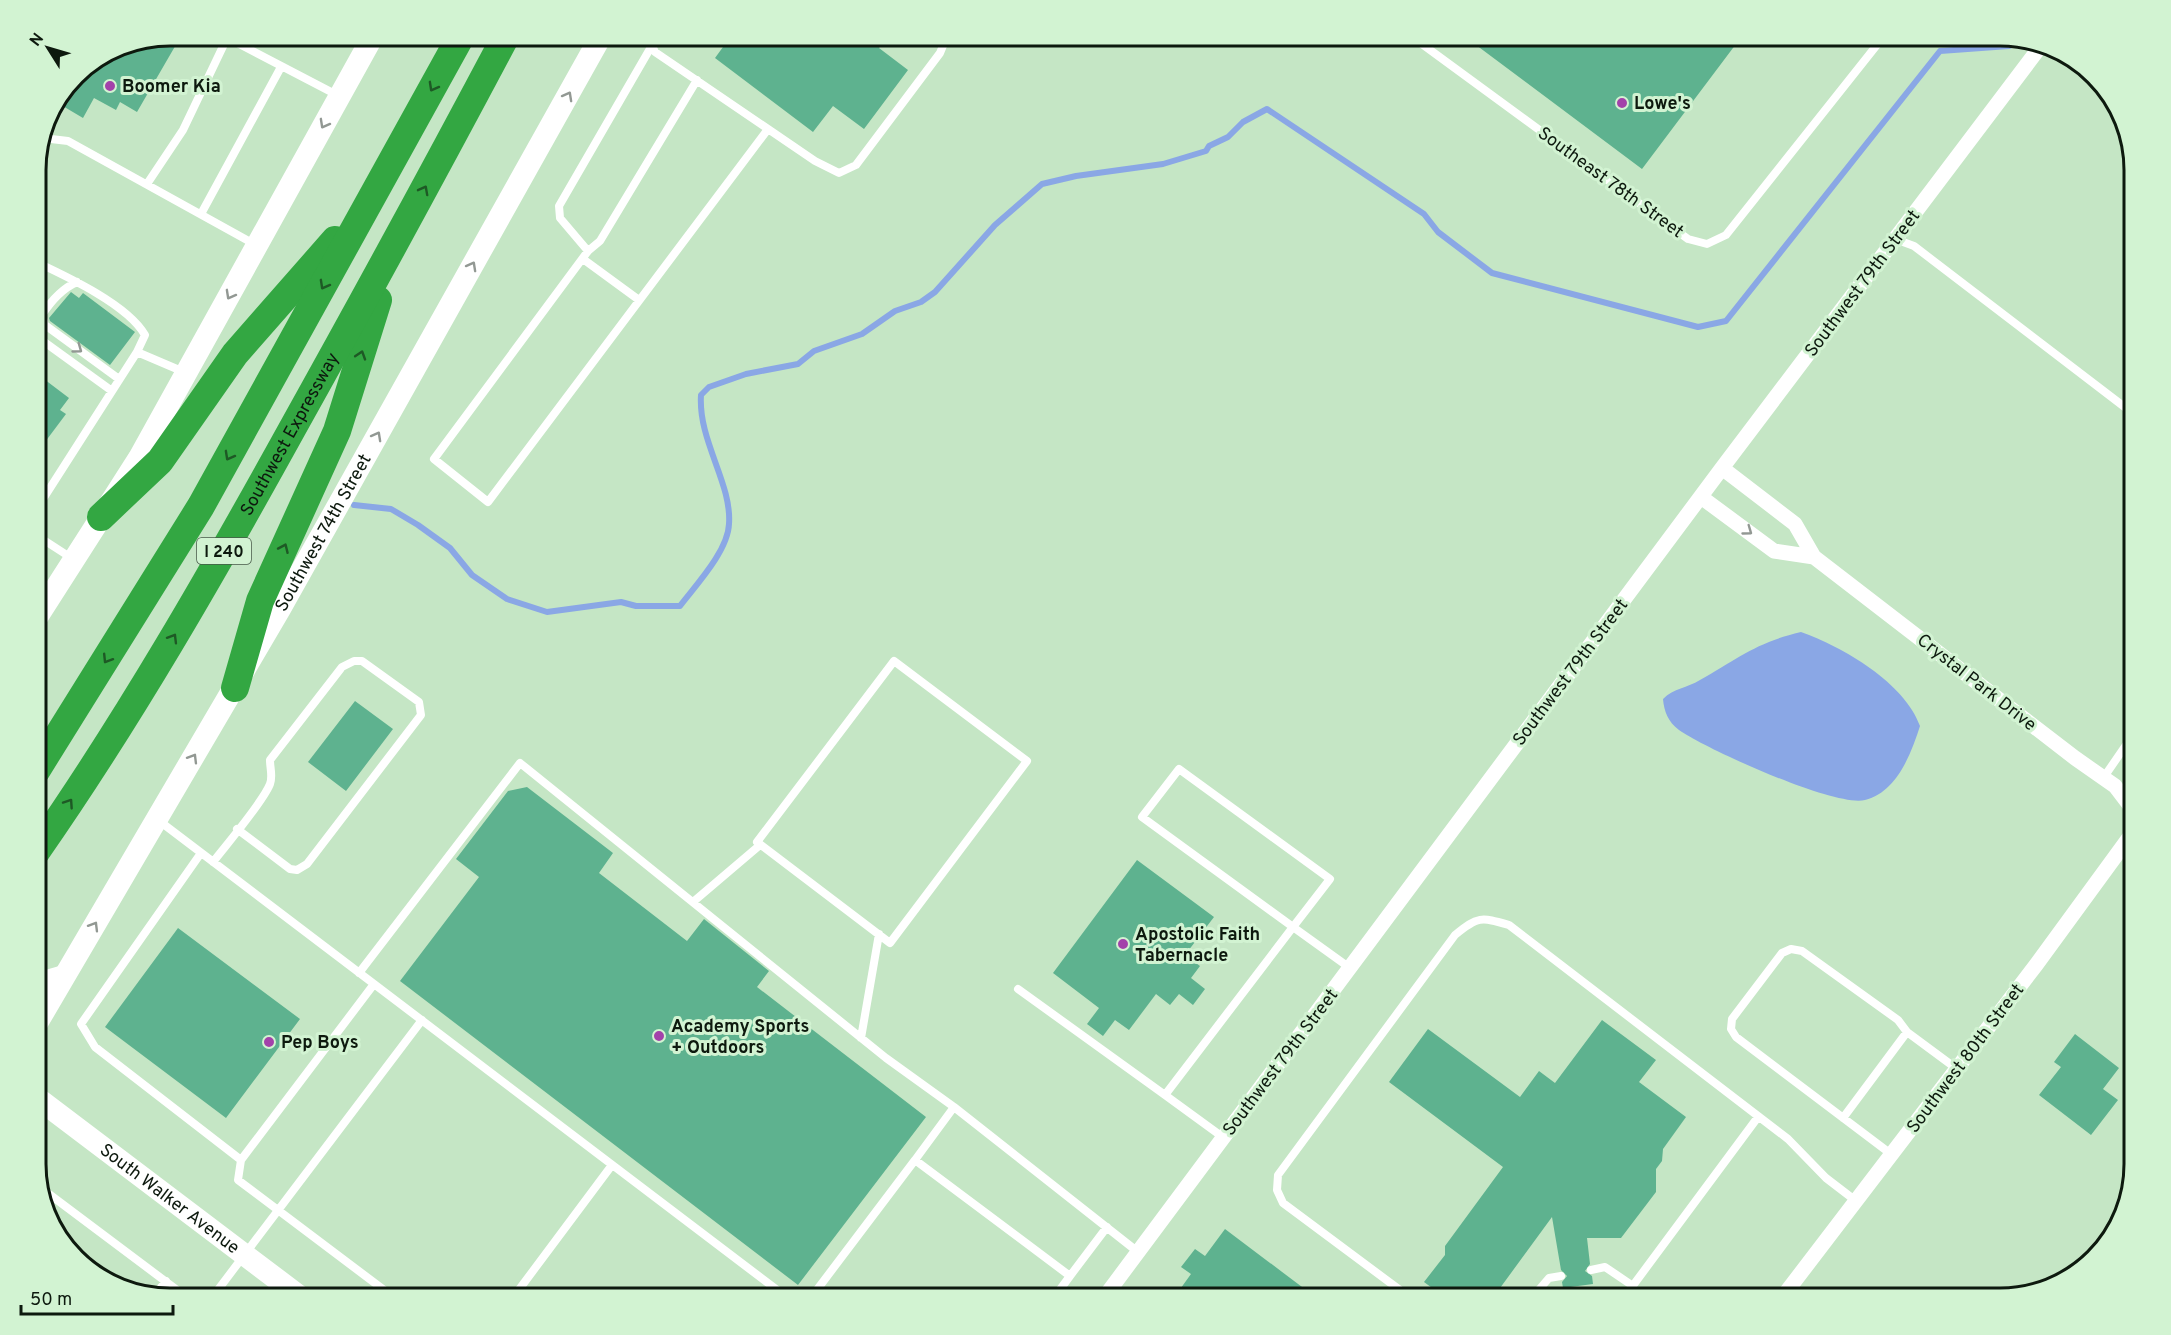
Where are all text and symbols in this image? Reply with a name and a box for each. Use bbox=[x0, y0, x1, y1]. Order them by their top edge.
north arrow bbox=[18, 18, 78, 78]
text: N bbox=[26, 30, 49, 51]
place label: Boomer Kia bbox=[122, 76, 221, 99]
marker: Boomer Kia bbox=[103, 79, 117, 93]
one-way arrow bbox=[429, 81, 440, 91]
one-way arrow bbox=[560, 91, 572, 102]
place label: Lowe's bbox=[1634, 93, 1691, 116]
marker: Lowe's bbox=[1615, 96, 1629, 110]
one-way arrow bbox=[320, 118, 331, 128]
street label: Southeast 78th Street bbox=[1533, 122, 1688, 244]
one-way arrow bbox=[417, 185, 428, 196]
street label: Southwest 79th Street bbox=[1800, 206, 1926, 362]
one-way arrow bbox=[465, 262, 476, 272]
one-way arrow bbox=[320, 279, 331, 289]
one-way arrow bbox=[226, 288, 237, 299]
one-way arrow bbox=[71, 342, 82, 353]
street label: Southwest Expressway bbox=[236, 349, 345, 520]
one-way arrow bbox=[354, 350, 366, 361]
one-way arrow bbox=[370, 432, 381, 442]
one-way arrow bbox=[225, 450, 236, 460]
street label: Southwest 74th Street bbox=[271, 450, 377, 616]
one-way arrow bbox=[1741, 524, 1752, 535]
road number: I 240 bbox=[197, 538, 251, 564]
one-way arrow bbox=[276, 543, 288, 554]
street label: Southwest 79th Street bbox=[1508, 595, 1634, 751]
street label: Crystal Park Drive bbox=[1912, 629, 2040, 737]
one-way arrow bbox=[165, 634, 177, 644]
one-way arrow bbox=[103, 653, 115, 663]
one-way arrow bbox=[186, 754, 198, 764]
one-way arrow bbox=[62, 799, 73, 810]
one-way arrow bbox=[87, 922, 98, 932]
place label: Apostolic Faith Tabernacle bbox=[1135, 924, 1260, 968]
marker: Apostolic Faith Tabernacle bbox=[1116, 937, 1130, 951]
street label: Southwest 80th Street bbox=[1902, 980, 2030, 1138]
street label: Southwest 79th Street bbox=[1218, 985, 1344, 1141]
place label: Academy Sports + Outdoors bbox=[671, 1016, 809, 1060]
marker: Academy Sports + Outdoors bbox=[652, 1029, 666, 1043]
place label: Pep Boys bbox=[281, 1032, 359, 1055]
marker: Pep Boys bbox=[262, 1035, 276, 1049]
street label: South Walker Avenue bbox=[94, 1139, 244, 1260]
scale bar bbox=[21, 1278, 172, 1316]
text: 50 m bbox=[30, 1289, 72, 1312]

